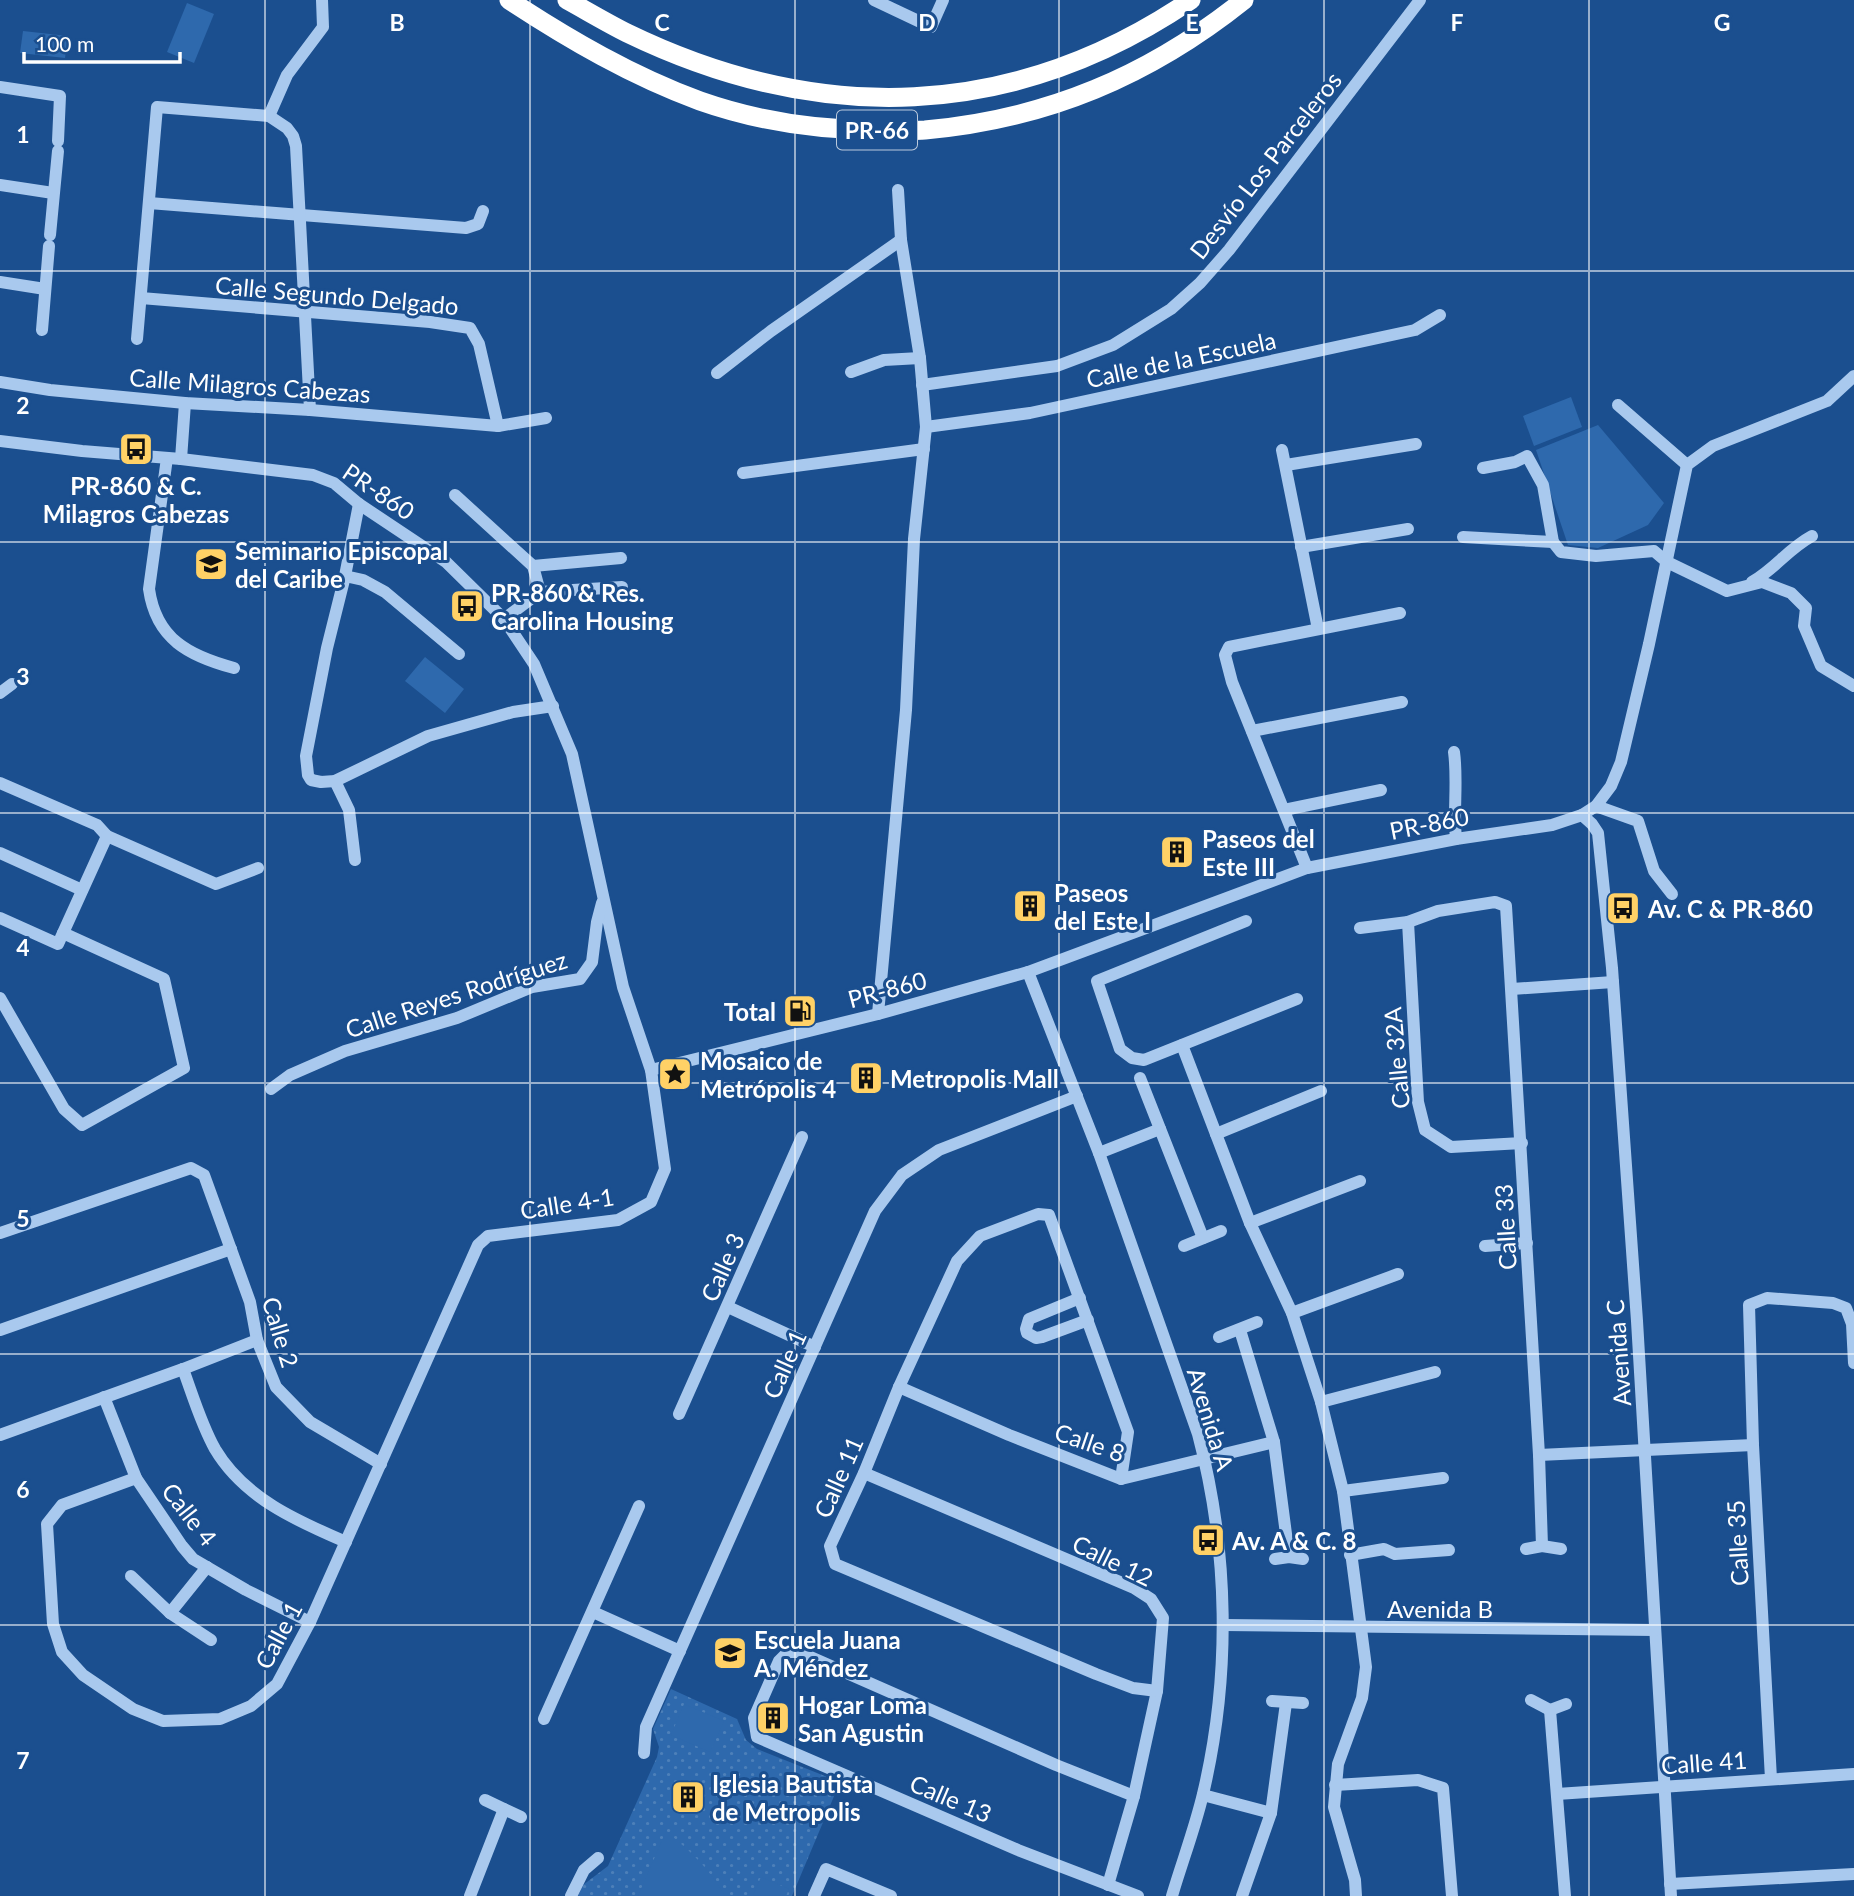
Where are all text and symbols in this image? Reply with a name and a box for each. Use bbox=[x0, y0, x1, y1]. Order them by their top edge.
text: B bbox=[389, 8, 405, 36]
text: C bbox=[654, 8, 670, 36]
text: D bbox=[918, 8, 936, 36]
text: E bbox=[1185, 8, 1199, 36]
text: F bbox=[1450, 8, 1464, 36]
text: G bbox=[1714, 8, 1730, 36]
scale bar bbox=[24, 21, 180, 65]
text: 100 m bbox=[35, 31, 94, 56]
street label: Desvío Los Parceleros bbox=[1183, 66, 1347, 264]
road number: PR-66 bbox=[837, 111, 917, 150]
text: 1 bbox=[16, 120, 30, 148]
street label: Calle Segundo Delgado bbox=[214, 270, 460, 320]
street label: Calle de la Escuela bbox=[1083, 325, 1279, 393]
street label: Calle Milagros Cabezas bbox=[128, 362, 372, 408]
text: 2 bbox=[16, 391, 30, 419]
bus stop icon: PR-860 & C. Milagros Cabezas bbox=[117, 430, 155, 468]
street label: PR-860 bbox=[338, 457, 420, 525]
place label: PR-860 & C. Milagros Cabezas bbox=[43, 471, 229, 528]
place label: Seminario Episcopal del Caribe bbox=[235, 536, 448, 593]
school or university icon: Seminario Episcopal del Caribe bbox=[192, 545, 230, 583]
place label: PR-860 & Res. Carolina Housing bbox=[491, 578, 674, 635]
bus stop icon: PR-860 & Res. Carolina Housing bbox=[448, 587, 486, 625]
text: 3 bbox=[16, 662, 30, 690]
street label: PR-860 bbox=[1387, 801, 1471, 845]
place label: Paseos del Este III bbox=[1202, 824, 1315, 881]
building icon: Paseos del Este III bbox=[1158, 833, 1196, 871]
place label: Paseos del Este I bbox=[1054, 878, 1151, 935]
building icon: Paseos del Este I bbox=[1011, 887, 1049, 925]
bus stop icon: Av. C & PR-860 bbox=[1604, 889, 1642, 927]
place label: Av. C & PR-860 bbox=[1647, 894, 1813, 923]
text: 4 bbox=[16, 933, 30, 961]
street label: Calle Reyes Rodríguez bbox=[342, 944, 571, 1044]
street label: PR-860 bbox=[845, 965, 930, 1013]
fuel station icon: Total bbox=[781, 992, 819, 1030]
place label: Total bbox=[724, 997, 776, 1026]
street label: Calle 32A bbox=[1377, 1005, 1415, 1110]
place label: Mosaico de Metrópolis 4 bbox=[700, 1046, 836, 1103]
place icon: Mosaico de Metrópolis 4 bbox=[656, 1055, 694, 1093]
building icon: Metropolis Mall bbox=[847, 1059, 885, 1097]
place label: Metropolis Mall bbox=[890, 1064, 1059, 1093]
street label: Calle 4-1 bbox=[518, 1181, 616, 1225]
street label: Calle 33 bbox=[1488, 1183, 1522, 1271]
text: 5 bbox=[16, 1204, 30, 1232]
street label: Calle 3 bbox=[694, 1228, 750, 1306]
street label: Calle 2 bbox=[257, 1293, 305, 1371]
street label: Avenida C bbox=[1600, 1299, 1636, 1407]
street label: Calle 1 bbox=[756, 1325, 812, 1403]
street label: Avenida A bbox=[1182, 1364, 1241, 1475]
street label: Calle 8 bbox=[1051, 1417, 1129, 1467]
street label: Calle 11 bbox=[807, 1432, 869, 1522]
text: 6 bbox=[16, 1475, 30, 1503]
street label: Calle 4 bbox=[156, 1477, 224, 1551]
street label: Calle 35 bbox=[1720, 1499, 1754, 1587]
bus stop icon: Av. A & C. 8 bbox=[1189, 1521, 1227, 1559]
place label: Av. A & C. 8 bbox=[1231, 1526, 1356, 1555]
street label: Calle 12 bbox=[1068, 1528, 1158, 1592]
street label: Avenida B bbox=[1387, 1594, 1493, 1623]
street label: Calle 1 bbox=[248, 1596, 308, 1674]
place label: Escuela Juana A. Méndez bbox=[753, 1625, 901, 1682]
school or university icon: Escuela Juana A. Méndez bbox=[711, 1634, 749, 1672]
place label: Hogar Loma San Agustin bbox=[798, 1690, 927, 1747]
building icon: Hogar Loma San Agustin bbox=[754, 1699, 792, 1737]
street label: Calle 41 bbox=[1660, 1745, 1748, 1779]
text: 7 bbox=[16, 1746, 30, 1774]
street label: Calle 13 bbox=[906, 1768, 996, 1828]
place label: Iglesia Bautista de Metropolis bbox=[712, 1769, 873, 1826]
building icon: Iglesia Bautista de Metropolis bbox=[669, 1778, 707, 1816]

